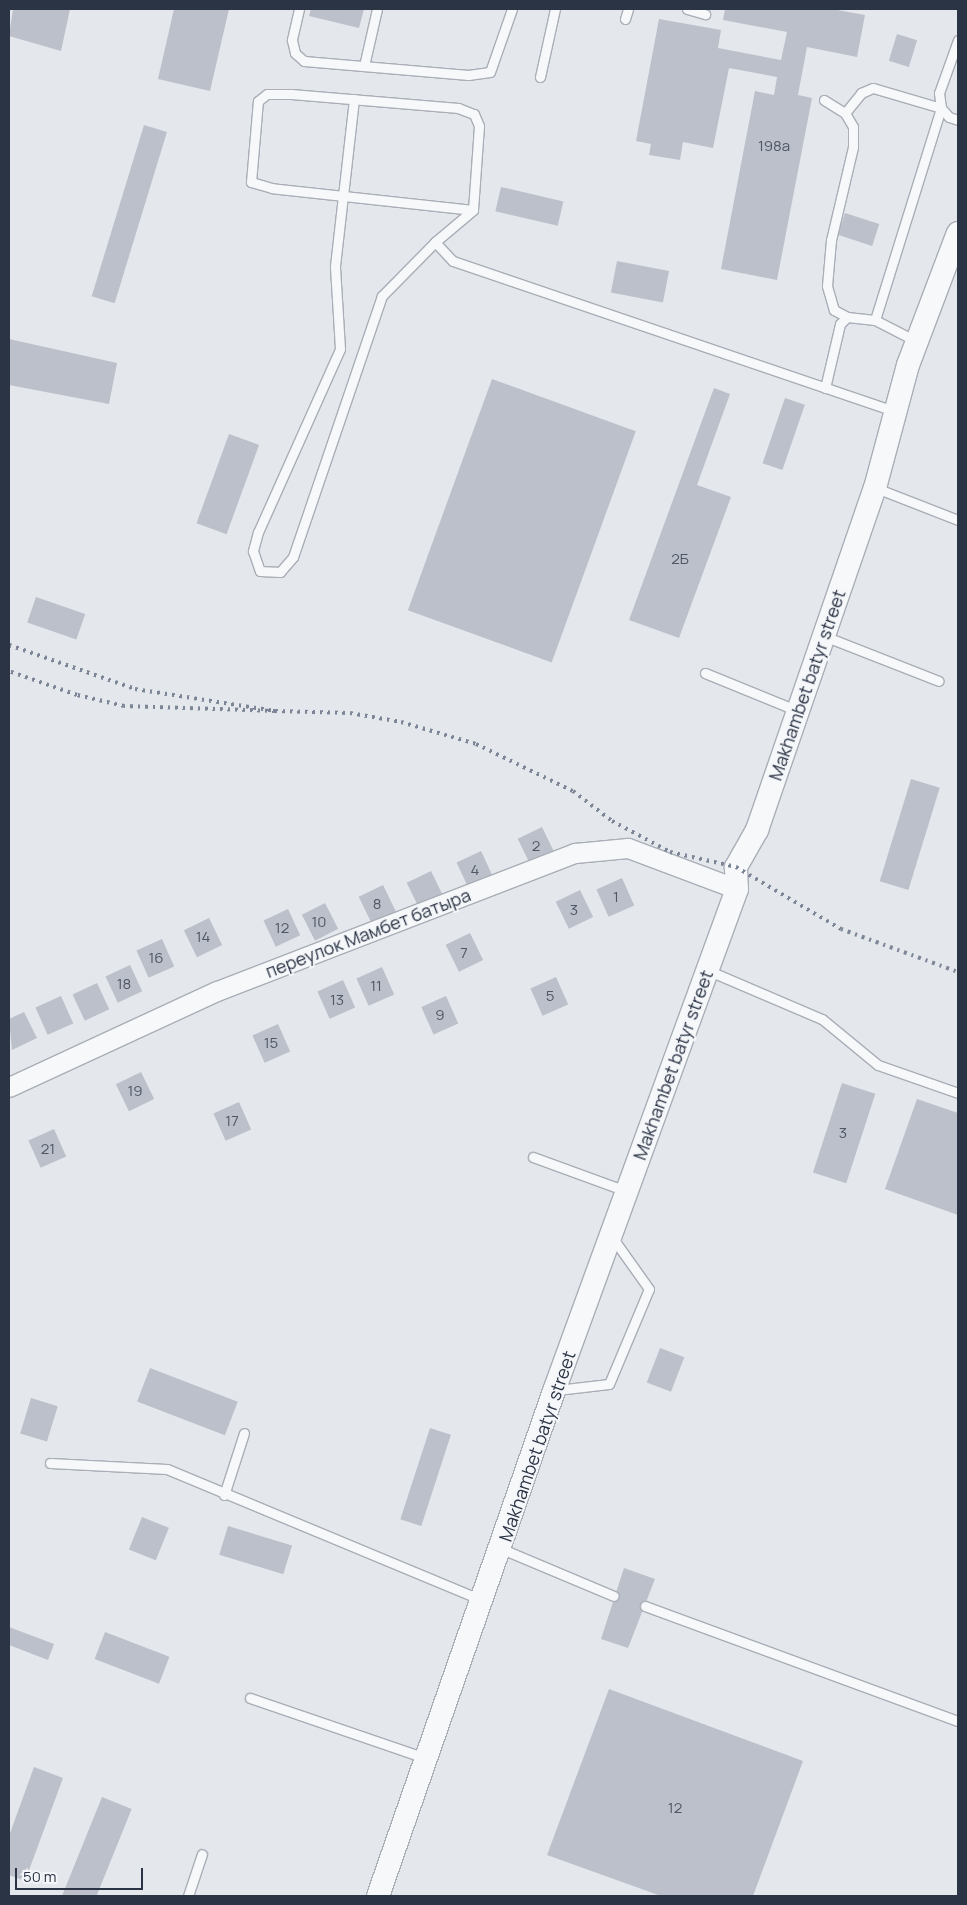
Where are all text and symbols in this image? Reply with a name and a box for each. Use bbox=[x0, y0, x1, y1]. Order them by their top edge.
house number: 198а bbox=[758, 137, 790, 155]
house number: 2Б bbox=[671, 550, 689, 568]
street label: Makhambet batyr street bbox=[764, 587, 850, 783]
house number: 2 bbox=[532, 837, 540, 855]
house number: 4 bbox=[471, 861, 479, 879]
street label: переулок Мамбет батыра bbox=[262, 884, 474, 982]
house number: 1 bbox=[613, 888, 619, 906]
house number: 8 bbox=[373, 895, 381, 913]
house number: 3 bbox=[570, 901, 578, 919]
house number: 10 bbox=[312, 913, 326, 931]
house number: 12 bbox=[275, 919, 289, 937]
house number: 14 bbox=[196, 928, 210, 946]
house number: 7 bbox=[460, 944, 468, 962]
house number: 16 bbox=[148, 949, 164, 967]
street label: Makhambet batyr street bbox=[629, 967, 717, 1163]
house number: 18 bbox=[117, 975, 131, 993]
house number: 11 bbox=[370, 977, 382, 995]
house number: 5 bbox=[546, 987, 554, 1005]
house number: 13 bbox=[330, 991, 344, 1009]
house number: 9 bbox=[435, 1006, 445, 1024]
house number: 15 bbox=[264, 1034, 278, 1052]
house number: 19 bbox=[127, 1082, 143, 1100]
house number: 17 bbox=[225, 1112, 239, 1130]
house number: 3 bbox=[839, 1124, 847, 1142]
house number: 21 bbox=[41, 1140, 55, 1158]
street label: Makhambet batyr street bbox=[494, 1348, 580, 1544]
house number: 12 bbox=[668, 1799, 682, 1817]
scale bar bbox=[18, 1858, 145, 1890]
text: 50 m bbox=[23, 1866, 57, 1887]

